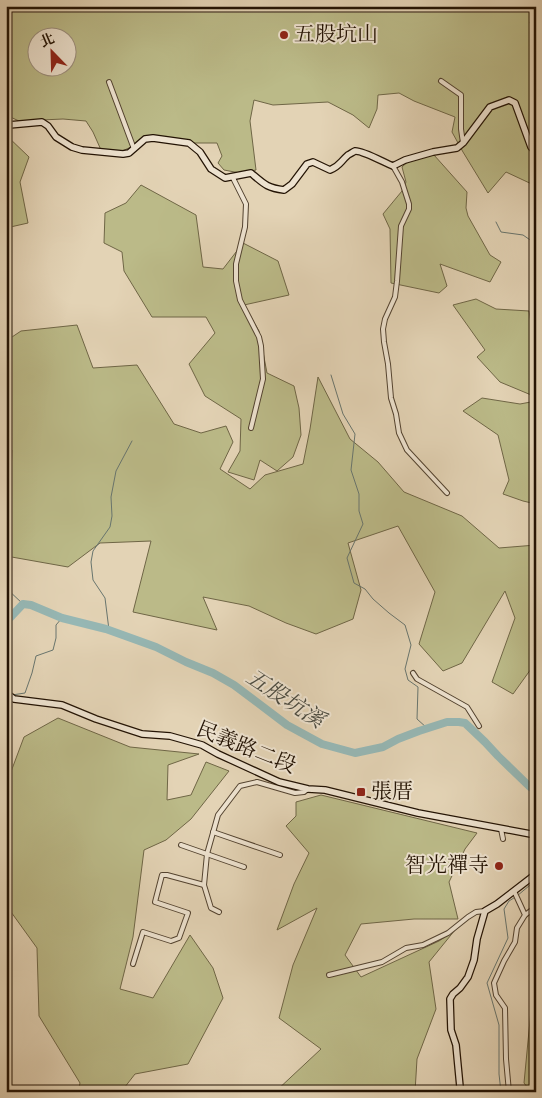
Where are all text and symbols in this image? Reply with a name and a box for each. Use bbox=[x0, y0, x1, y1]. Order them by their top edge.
place label: 五股坑山 bbox=[294, 22, 378, 48]
north arrow bbox=[28, 28, 78, 78]
marker: 五股坑山 bbox=[278, 29, 290, 41]
text: 北 bbox=[37, 30, 57, 52]
water label: 五股坑溪 bbox=[241, 664, 331, 735]
street label: 民義路二段 bbox=[192, 716, 300, 780]
place label: 張厝 bbox=[371, 779, 413, 805]
marker: 張厝 bbox=[355, 786, 367, 798]
place label: 智光禪寺 bbox=[405, 853, 489, 879]
marker: 智光禪寺 bbox=[493, 860, 505, 872]

